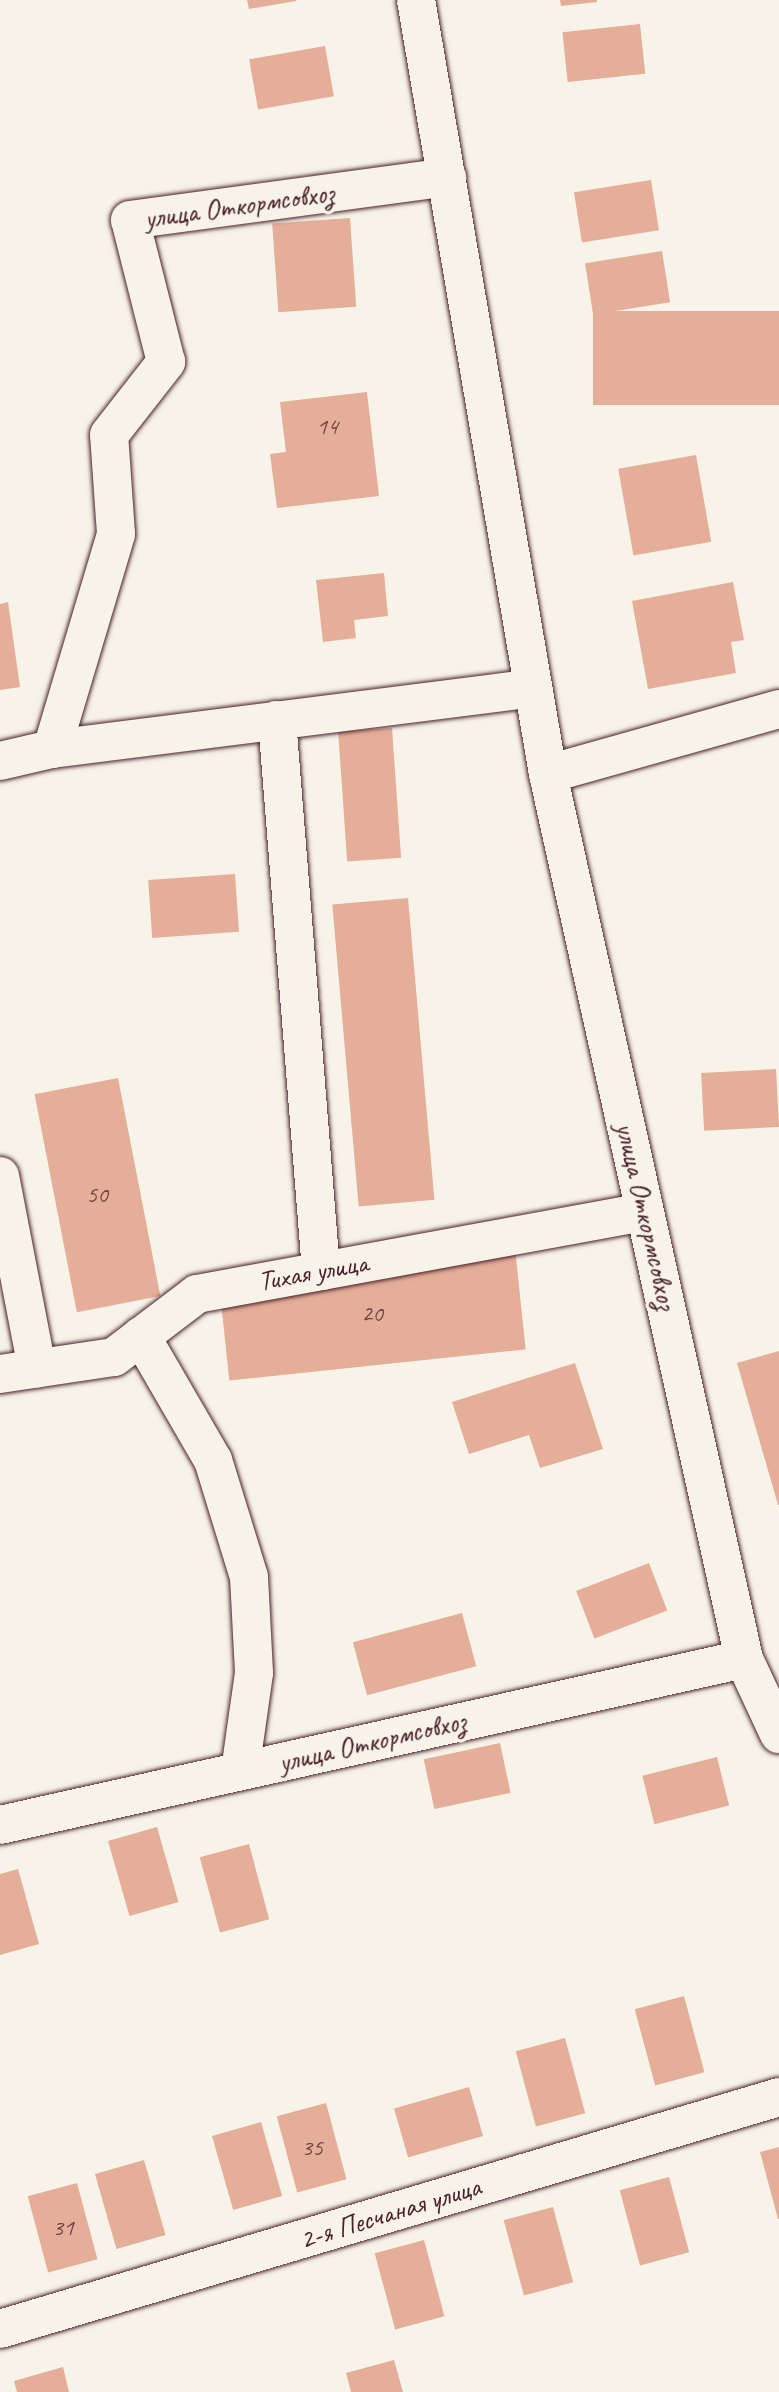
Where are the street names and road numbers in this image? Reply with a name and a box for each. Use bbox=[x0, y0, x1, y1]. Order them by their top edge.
street label: улица Откормсовхоз bbox=[142, 176, 336, 236]
street label: улица Откормсовхоз bbox=[608, 1119, 684, 1313]
street label: Тихая улица bbox=[255, 1246, 371, 1298]
street label: улица Откормсовхоз bbox=[275, 1704, 469, 1780]
street label: 2-я Песчаная улица bbox=[294, 2169, 486, 2257]

